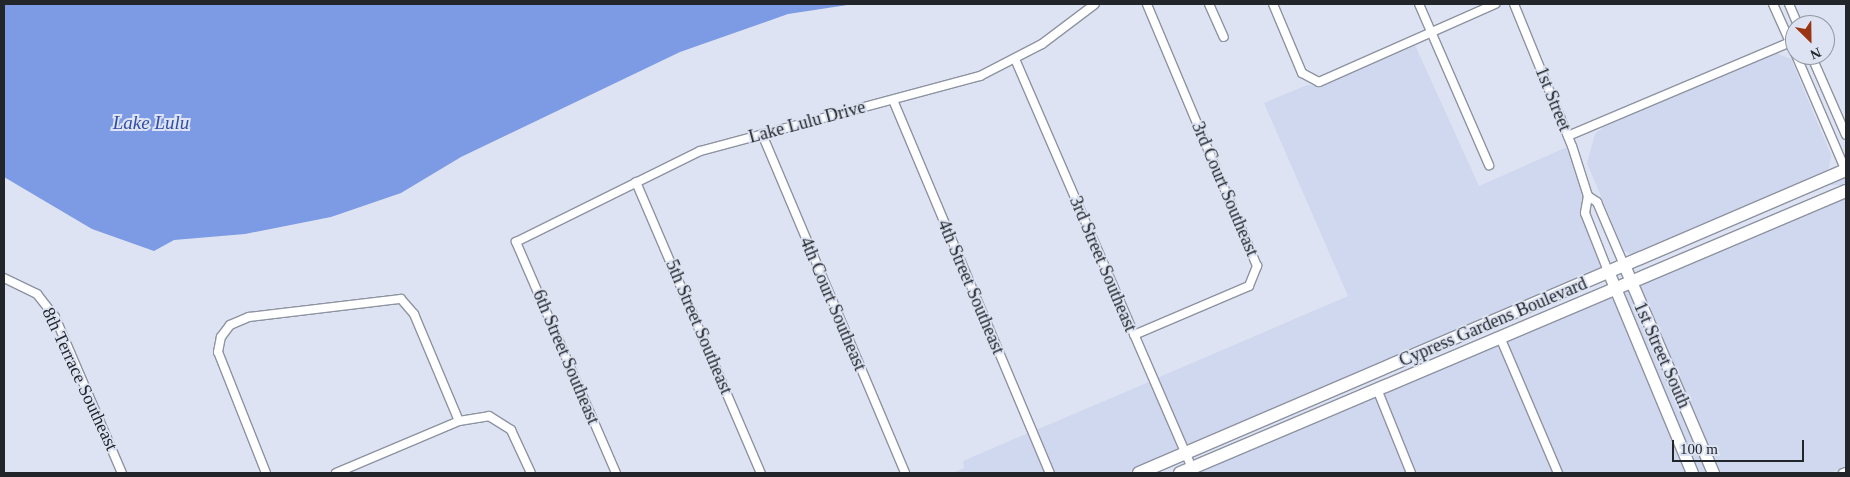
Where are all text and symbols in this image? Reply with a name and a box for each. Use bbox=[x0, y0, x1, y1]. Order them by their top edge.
north arrow bbox=[1785, 15, 1835, 65]
text: N bbox=[1808, 44, 1823, 62]
street label: 1st Street bbox=[1530, 64, 1576, 134]
street label: Lake Lulu Drive bbox=[746, 96, 868, 148]
water label: Lake Lulu bbox=[113, 112, 189, 134]
street label: 3rd Court Southeast bbox=[1187, 119, 1263, 259]
street label: 3rd Street Southeast bbox=[1065, 193, 1141, 335]
street label: 4th Street Southeast bbox=[933, 217, 1009, 357]
street label: 4th Court Southeast bbox=[795, 234, 871, 374]
street label: 5th Street Southeast bbox=[661, 257, 737, 397]
street label: Cypress Gardens Boulevard bbox=[1396, 273, 1590, 371]
street label: 6th Street Southeast bbox=[528, 287, 604, 427]
street label: 1st Street South bbox=[1629, 299, 1695, 411]
street label: 8th Terrace Southeast bbox=[37, 304, 123, 454]
scale bar bbox=[1675, 430, 1808, 462]
text: 100 m bbox=[1680, 441, 1718, 457]

